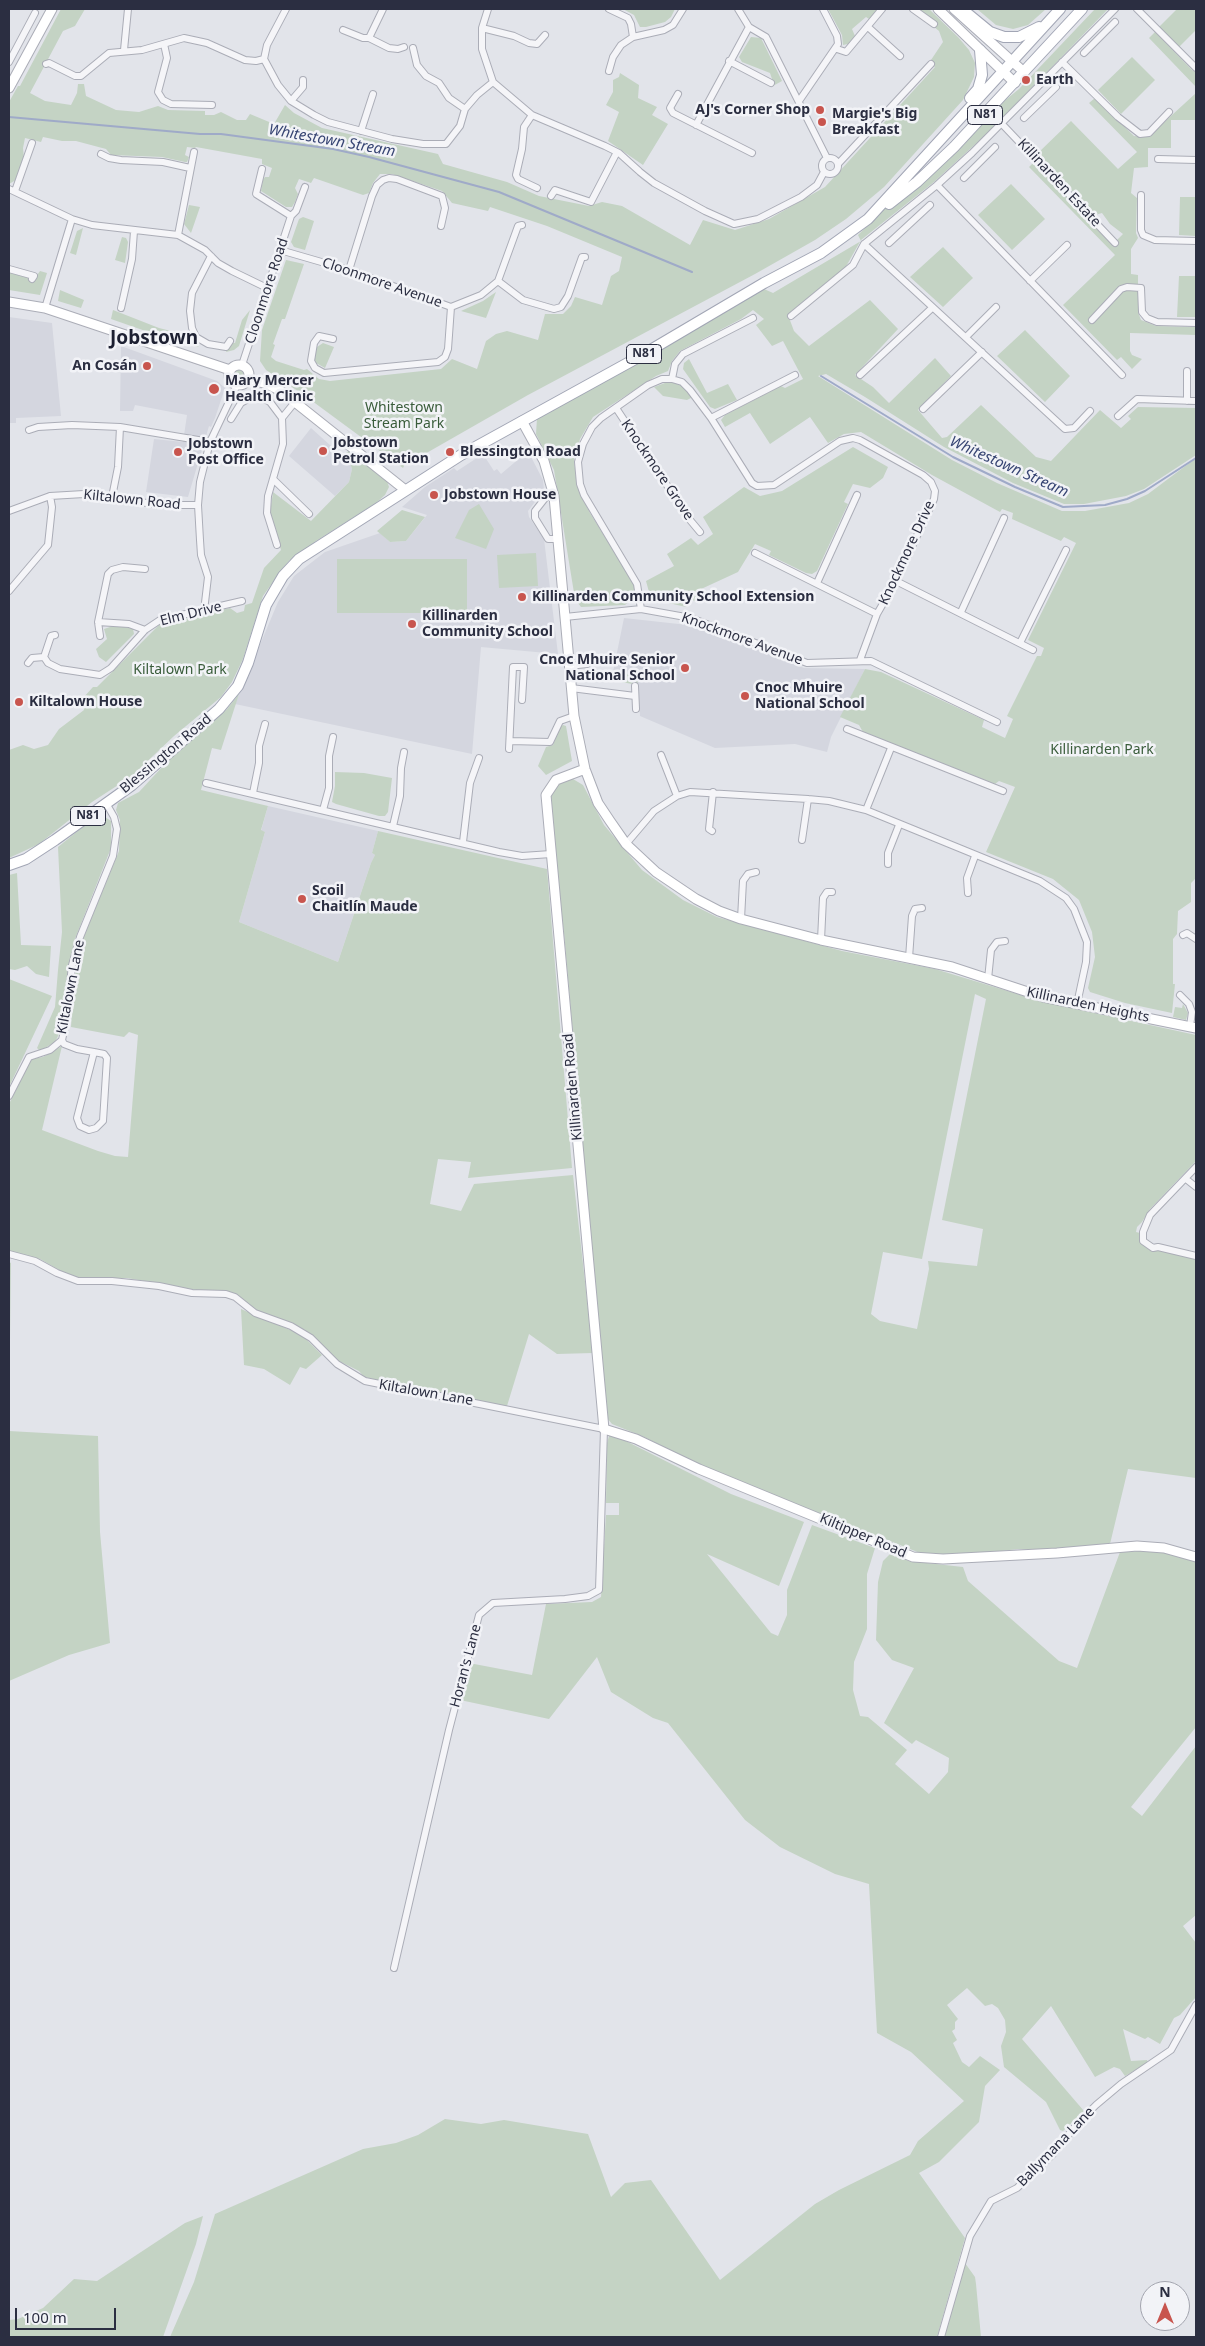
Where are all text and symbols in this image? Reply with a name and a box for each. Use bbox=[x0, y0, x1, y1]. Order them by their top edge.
place label: Earth bbox=[1036, 72, 1074, 88]
marker: Earth bbox=[1020, 74, 1032, 86]
place label: AJ's Corner Shop bbox=[695, 102, 810, 118]
marker: AJ's Corner Shop bbox=[814, 104, 826, 116]
place label: Margie's Big Breakfast bbox=[832, 106, 917, 138]
road number: N81 bbox=[968, 106, 1002, 124]
marker: Margie's Big Breakfast bbox=[816, 116, 828, 128]
water label: Whitestown Stream bbox=[267, 121, 397, 161]
street label: Killinarden Estate bbox=[1014, 135, 1104, 231]
street label: Cloonmore Road bbox=[242, 236, 292, 346]
street label: Cloonmore Avenue bbox=[320, 255, 444, 311]
district label: Jobstown bbox=[110, 328, 198, 350]
road number: N81 bbox=[626, 344, 662, 364]
place label: An Cosán bbox=[72, 358, 137, 374]
marker: An Cosán bbox=[141, 360, 153, 372]
place label: Mary Mercer Health Clinic bbox=[225, 373, 314, 406]
marker: Mary Mercer Health Clinic bbox=[207, 382, 221, 396]
park label: Whitestown Stream Park bbox=[364, 400, 444, 432]
street label: Knockmore Grove bbox=[617, 417, 697, 523]
water label: Whitestown Stream bbox=[947, 433, 1071, 501]
place label: Jobstown Petrol Station bbox=[333, 435, 429, 468]
place label: Jobstown Post Office bbox=[188, 436, 264, 468]
place label: Blessington Road bbox=[460, 444, 581, 460]
marker: Jobstown Petrol Station bbox=[317, 445, 329, 457]
marker: Jobstown Post Office bbox=[172, 446, 184, 458]
marker: Blessington Road bbox=[444, 446, 456, 458]
street label: Kiltalown Road bbox=[83, 487, 181, 513]
place label: Jobstown House bbox=[444, 487, 556, 503]
marker: Jobstown House bbox=[428, 489, 440, 501]
street label: Knockmore Drive bbox=[875, 498, 939, 608]
place label: Killinarden Community School Extension bbox=[532, 589, 814, 605]
marker: Killinarden Community School Extension bbox=[516, 591, 528, 603]
street label: Elm Drive bbox=[159, 598, 223, 630]
place label: Killinarden Community School bbox=[422, 608, 553, 640]
street label: Knockmore Avenue bbox=[679, 609, 805, 669]
marker: Killinarden Community School bbox=[406, 618, 418, 630]
place label: Cnoc Mhuire Senior National School bbox=[539, 652, 675, 684]
park label: Kiltalown Park bbox=[133, 662, 227, 678]
marker: Cnoc Mhuire Senior National School bbox=[679, 662, 691, 674]
place label: Cnoc Mhuire National School bbox=[755, 680, 865, 712]
marker: Cnoc Mhuire National School bbox=[739, 690, 751, 702]
place label: Kiltalown House bbox=[29, 694, 142, 710]
marker: Kiltalown House bbox=[13, 696, 25, 708]
street label: Blessington Road bbox=[117, 711, 215, 797]
park label: Killinarden Park bbox=[1050, 742, 1154, 758]
road number: N81 bbox=[70, 806, 106, 826]
place label: Scoil Chaitlín Maude bbox=[312, 883, 418, 916]
marker: Scoil Chaitlín Maude bbox=[296, 893, 308, 905]
street label: Kiltalown Lane bbox=[54, 938, 88, 1036]
street label: Killinarden Heights bbox=[1025, 984, 1151, 1026]
street label: Killinarden Road bbox=[560, 1033, 586, 1141]
street label: Kiltalown Lane bbox=[377, 1376, 475, 1410]
street label: Kiltipper Road bbox=[817, 1510, 909, 1562]
street label: Horan's Lane bbox=[447, 1623, 485, 1709]
street label: Ballymana Lane bbox=[1014, 2104, 1098, 2190]
north arrow bbox=[1140, 2281, 1190, 2331]
text: N bbox=[1159, 2282, 1171, 2301]
scale bar bbox=[18, 2298, 119, 2330]
text: 100 m bbox=[23, 2307, 67, 2327]

